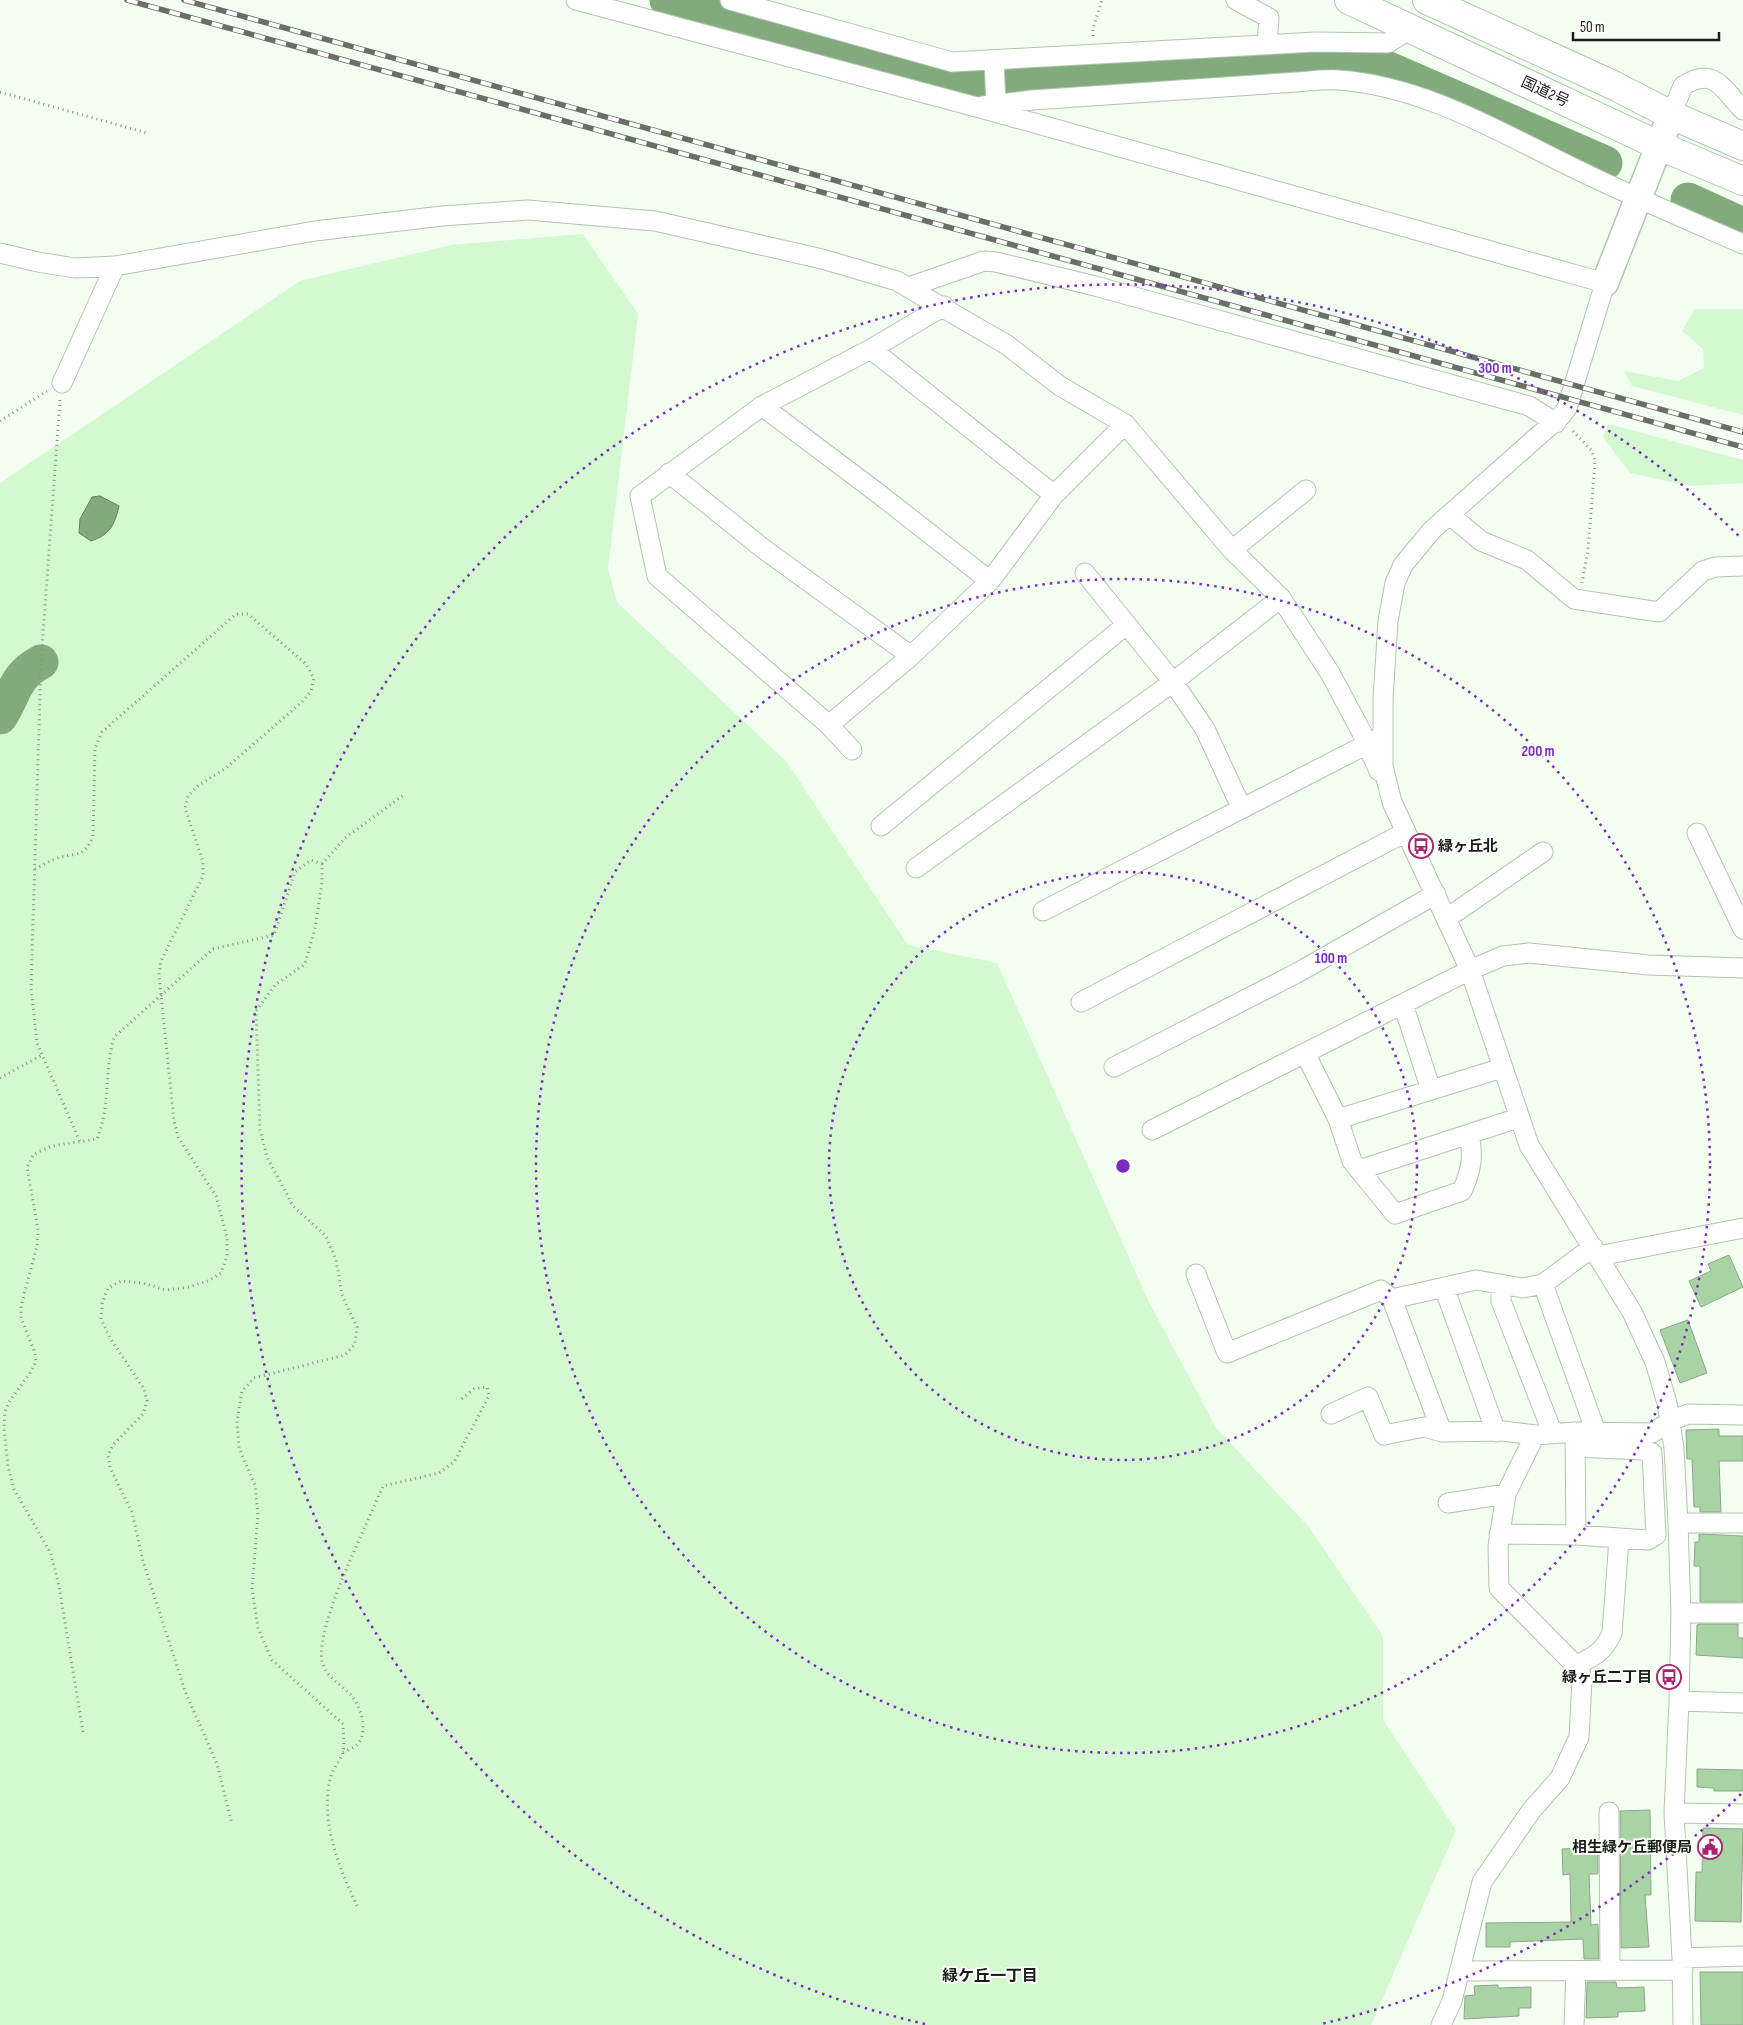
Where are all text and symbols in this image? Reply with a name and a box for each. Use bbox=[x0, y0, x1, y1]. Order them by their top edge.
scale bar bbox=[1573, 10, 1719, 42]
text: 50 m bbox=[1580, 18, 1605, 37]
street label: 国道2号 bbox=[1518, 73, 1572, 111]
text: 300 m bbox=[1478, 359, 1512, 378]
text: 200 m bbox=[1521, 742, 1555, 761]
bus stop icon: 緑ヶ丘北 bbox=[1408, 833, 1434, 859]
place label: 緑ヶ丘北 bbox=[1438, 837, 1498, 856]
text: 100 m bbox=[1315, 949, 1347, 968]
centre of rings bbox=[1114, 1157, 1132, 1175]
bus stop icon: 緑ヶ丘二丁目 bbox=[1656, 1664, 1682, 1690]
place label: 緑ヶ丘二丁目 bbox=[1562, 1668, 1652, 1687]
public building icon: 相生緑ケ丘郵便局 bbox=[1697, 1834, 1723, 1860]
place label: 相生緑ケ丘郵便局 bbox=[1572, 1838, 1692, 1857]
district label: 緑ケ丘一丁目 bbox=[942, 1967, 1038, 1986]

